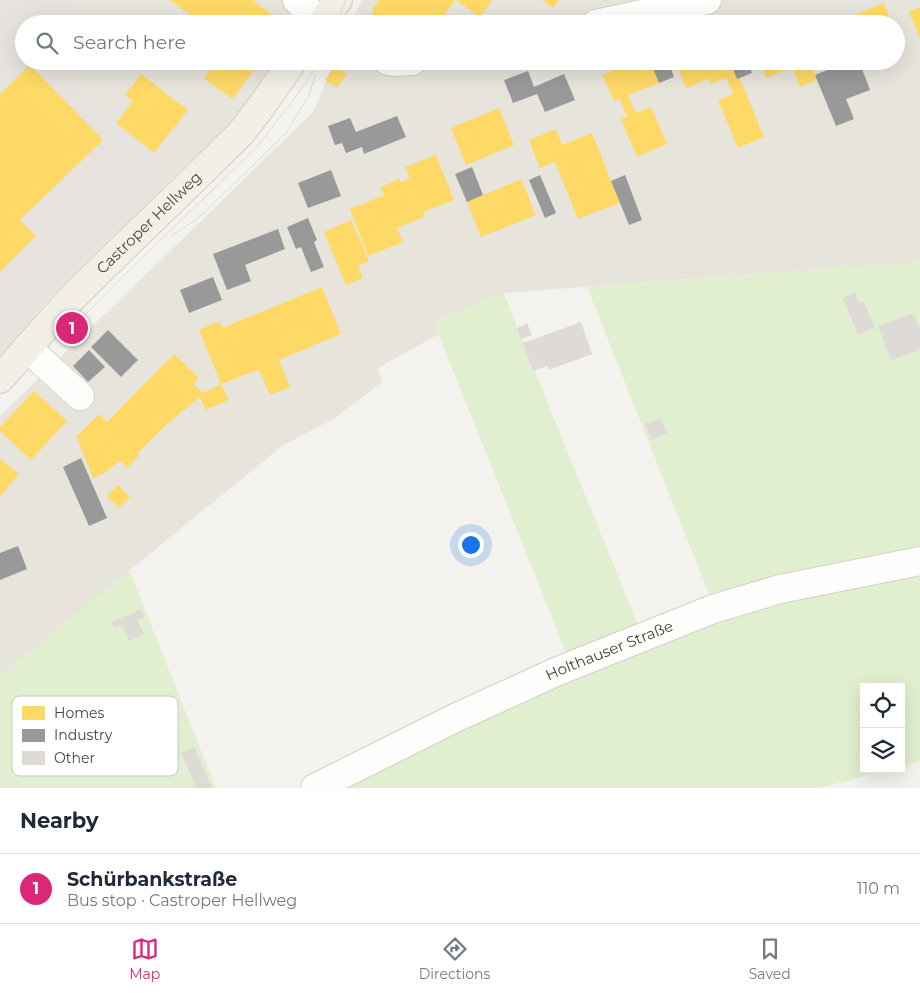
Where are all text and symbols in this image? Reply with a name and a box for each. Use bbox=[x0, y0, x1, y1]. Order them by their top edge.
search box bbox=[15, 15, 905, 70]
icon: search bbox=[33, 29, 61, 57]
text: Search here bbox=[73, 31, 186, 54]
street label: Castroper Hellweg bbox=[92, 167, 205, 278]
pin: 1 bbox=[56, 309, 88, 347]
your location bbox=[458, 532, 484, 558]
street label: Holthauser Straße bbox=[542, 616, 676, 684]
map controls bbox=[860, 683, 905, 773]
button: locate bbox=[860, 683, 905, 728]
legend bbox=[12, 696, 178, 776]
text: Homes bbox=[54, 704, 104, 722]
text: Industry bbox=[54, 726, 113, 744]
button: layers bbox=[860, 728, 905, 773]
text: Other bbox=[54, 749, 95, 767]
text: Nearby bbox=[20, 808, 99, 833]
text: Schürbankstraße bbox=[67, 868, 237, 891]
text: 1 bbox=[33, 879, 39, 898]
text: 110 m bbox=[857, 879, 900, 898]
text: Bus stop · Castroper Hellweg bbox=[67, 891, 297, 910]
tab: Map bbox=[129, 935, 160, 983]
tab: Directions bbox=[419, 935, 490, 983]
tab: Saved bbox=[749, 935, 791, 983]

